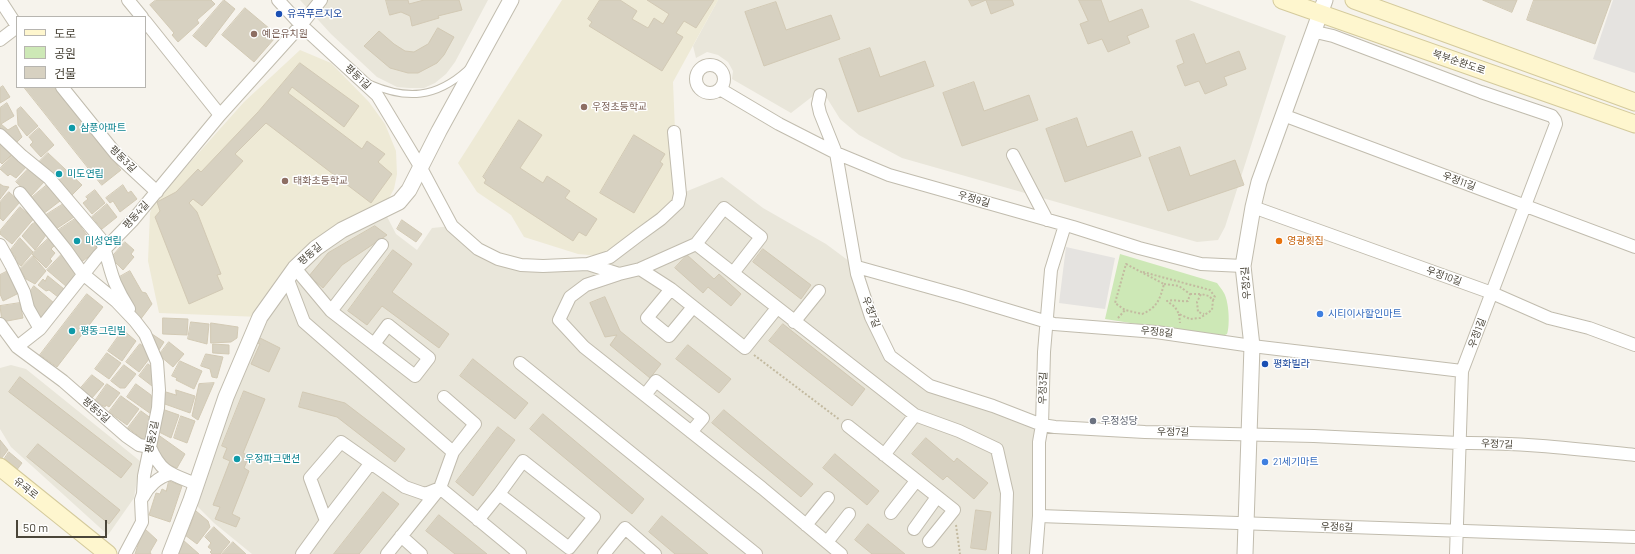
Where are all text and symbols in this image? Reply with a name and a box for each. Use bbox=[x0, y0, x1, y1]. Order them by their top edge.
place label: 유곡푸르지오 bbox=[287, 8, 342, 20]
marker: 유곡푸르지오 bbox=[274, 9, 284, 19]
legend bbox=[16, 16, 146, 88]
text: 도로 bbox=[54, 26, 76, 40]
place label: 예은유치원 bbox=[262, 28, 308, 40]
marker: 예은유치원 bbox=[249, 29, 259, 39]
text: 공원 bbox=[54, 46, 76, 60]
street label: 북부순환도로 bbox=[1431, 47, 1487, 77]
street label: 평동1길 bbox=[343, 62, 373, 92]
text: 건물 bbox=[54, 66, 76, 80]
place label: 우정초등학교 bbox=[592, 101, 647, 113]
marker: 우정초등학교 bbox=[579, 102, 589, 112]
place label: 삼풍아파트 bbox=[80, 122, 126, 134]
marker: 삼풍아파트 bbox=[67, 123, 77, 133]
street label: 평동3길 bbox=[107, 143, 139, 175]
place label: 미도연립 bbox=[67, 168, 104, 180]
marker: 미도연립 bbox=[54, 169, 64, 179]
street label: 우정11길 bbox=[1441, 169, 1477, 193]
place label: 태화초등학교 bbox=[293, 175, 348, 187]
marker: 태화초등학교 bbox=[280, 176, 290, 186]
street label: 우정9길 bbox=[957, 189, 991, 209]
street label: 평동4길 bbox=[120, 199, 152, 231]
place label: 미성연립 bbox=[85, 235, 122, 247]
place label: 영광횟집 bbox=[1287, 235, 1324, 247]
marker: 미성연립 bbox=[72, 236, 82, 246]
marker: 영광횟집 bbox=[1274, 236, 1284, 246]
street label: 평동길 bbox=[296, 240, 324, 268]
street label: 우정10길 bbox=[1425, 264, 1463, 288]
street label: 우정2길 bbox=[1239, 266, 1253, 300]
street label: 우정7길 bbox=[860, 295, 882, 329]
place label: 시티이사할인마트 bbox=[1328, 308, 1402, 320]
marker: 시티이사할인마트 bbox=[1315, 309, 1325, 319]
street label: 우정1길 bbox=[1466, 316, 1488, 350]
street label: 우정8길 bbox=[1140, 324, 1174, 340]
place label: 평동그린빌 bbox=[80, 325, 126, 337]
marker: 평동그린빌 bbox=[67, 326, 77, 336]
place label: 평화빌라 bbox=[1273, 358, 1310, 370]
marker: 평화빌라 bbox=[1260, 359, 1270, 369]
street label: 우정3길 bbox=[1036, 371, 1050, 405]
street label: 평동5길 bbox=[80, 395, 112, 425]
place label: 우정성당 bbox=[1101, 415, 1138, 427]
marker: 우정성당 bbox=[1088, 416, 1098, 426]
street label: 평동2길 bbox=[143, 420, 161, 454]
street label: 우정7길 bbox=[1157, 426, 1189, 438]
street label: 우정7길 bbox=[1481, 437, 1513, 451]
place label: 우정파크맨션 bbox=[245, 453, 300, 465]
marker: 우정파크맨션 bbox=[232, 454, 242, 464]
place label: 21세기마트 bbox=[1273, 456, 1319, 468]
marker: 21세기마트 bbox=[1260, 457, 1270, 467]
street label: 유곡로 bbox=[11, 475, 41, 501]
scale bar bbox=[18, 512, 109, 538]
text: 50 m bbox=[23, 520, 48, 534]
street label: 우정6길 bbox=[1320, 520, 1354, 534]

